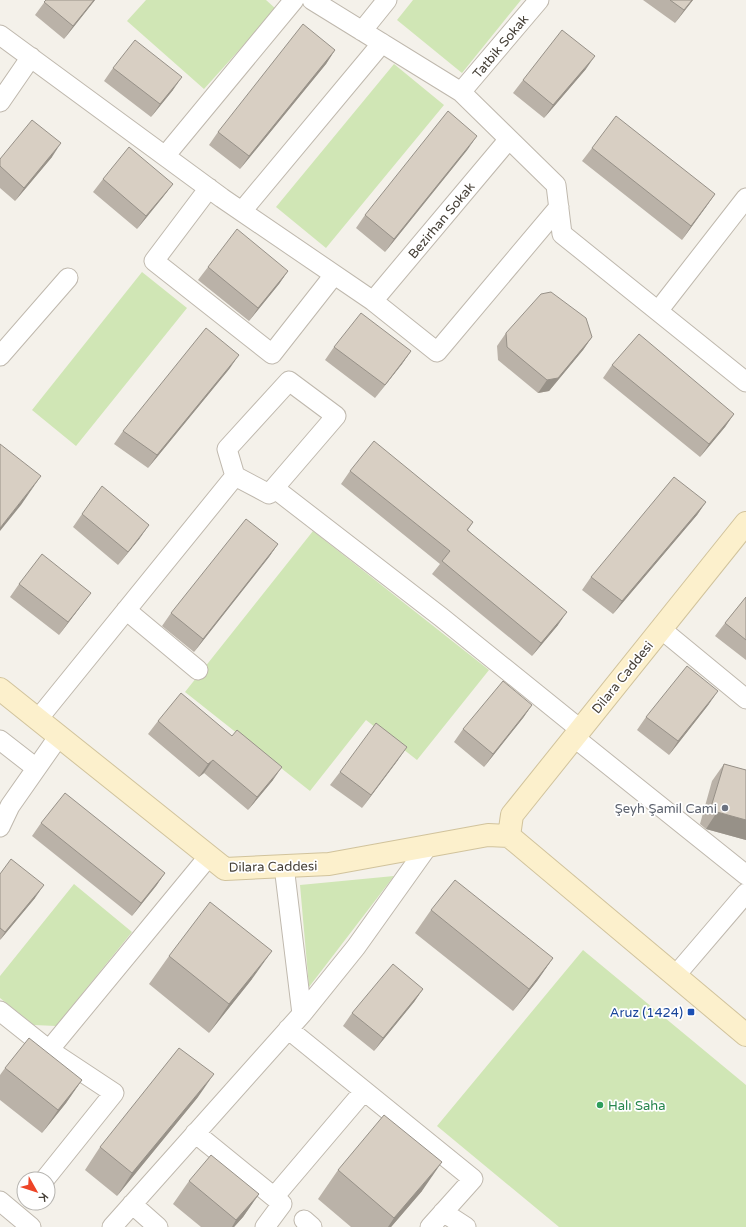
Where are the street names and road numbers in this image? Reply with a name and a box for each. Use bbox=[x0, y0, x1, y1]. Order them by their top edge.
street label: Tatbik Sokak bbox=[470, 12, 532, 82]
street label: Bezirhan Sokak bbox=[405, 179, 478, 262]
street label: Dilara Caddesi bbox=[589, 638, 657, 717]
street label: Dilara Caddesi bbox=[229, 858, 317, 876]

